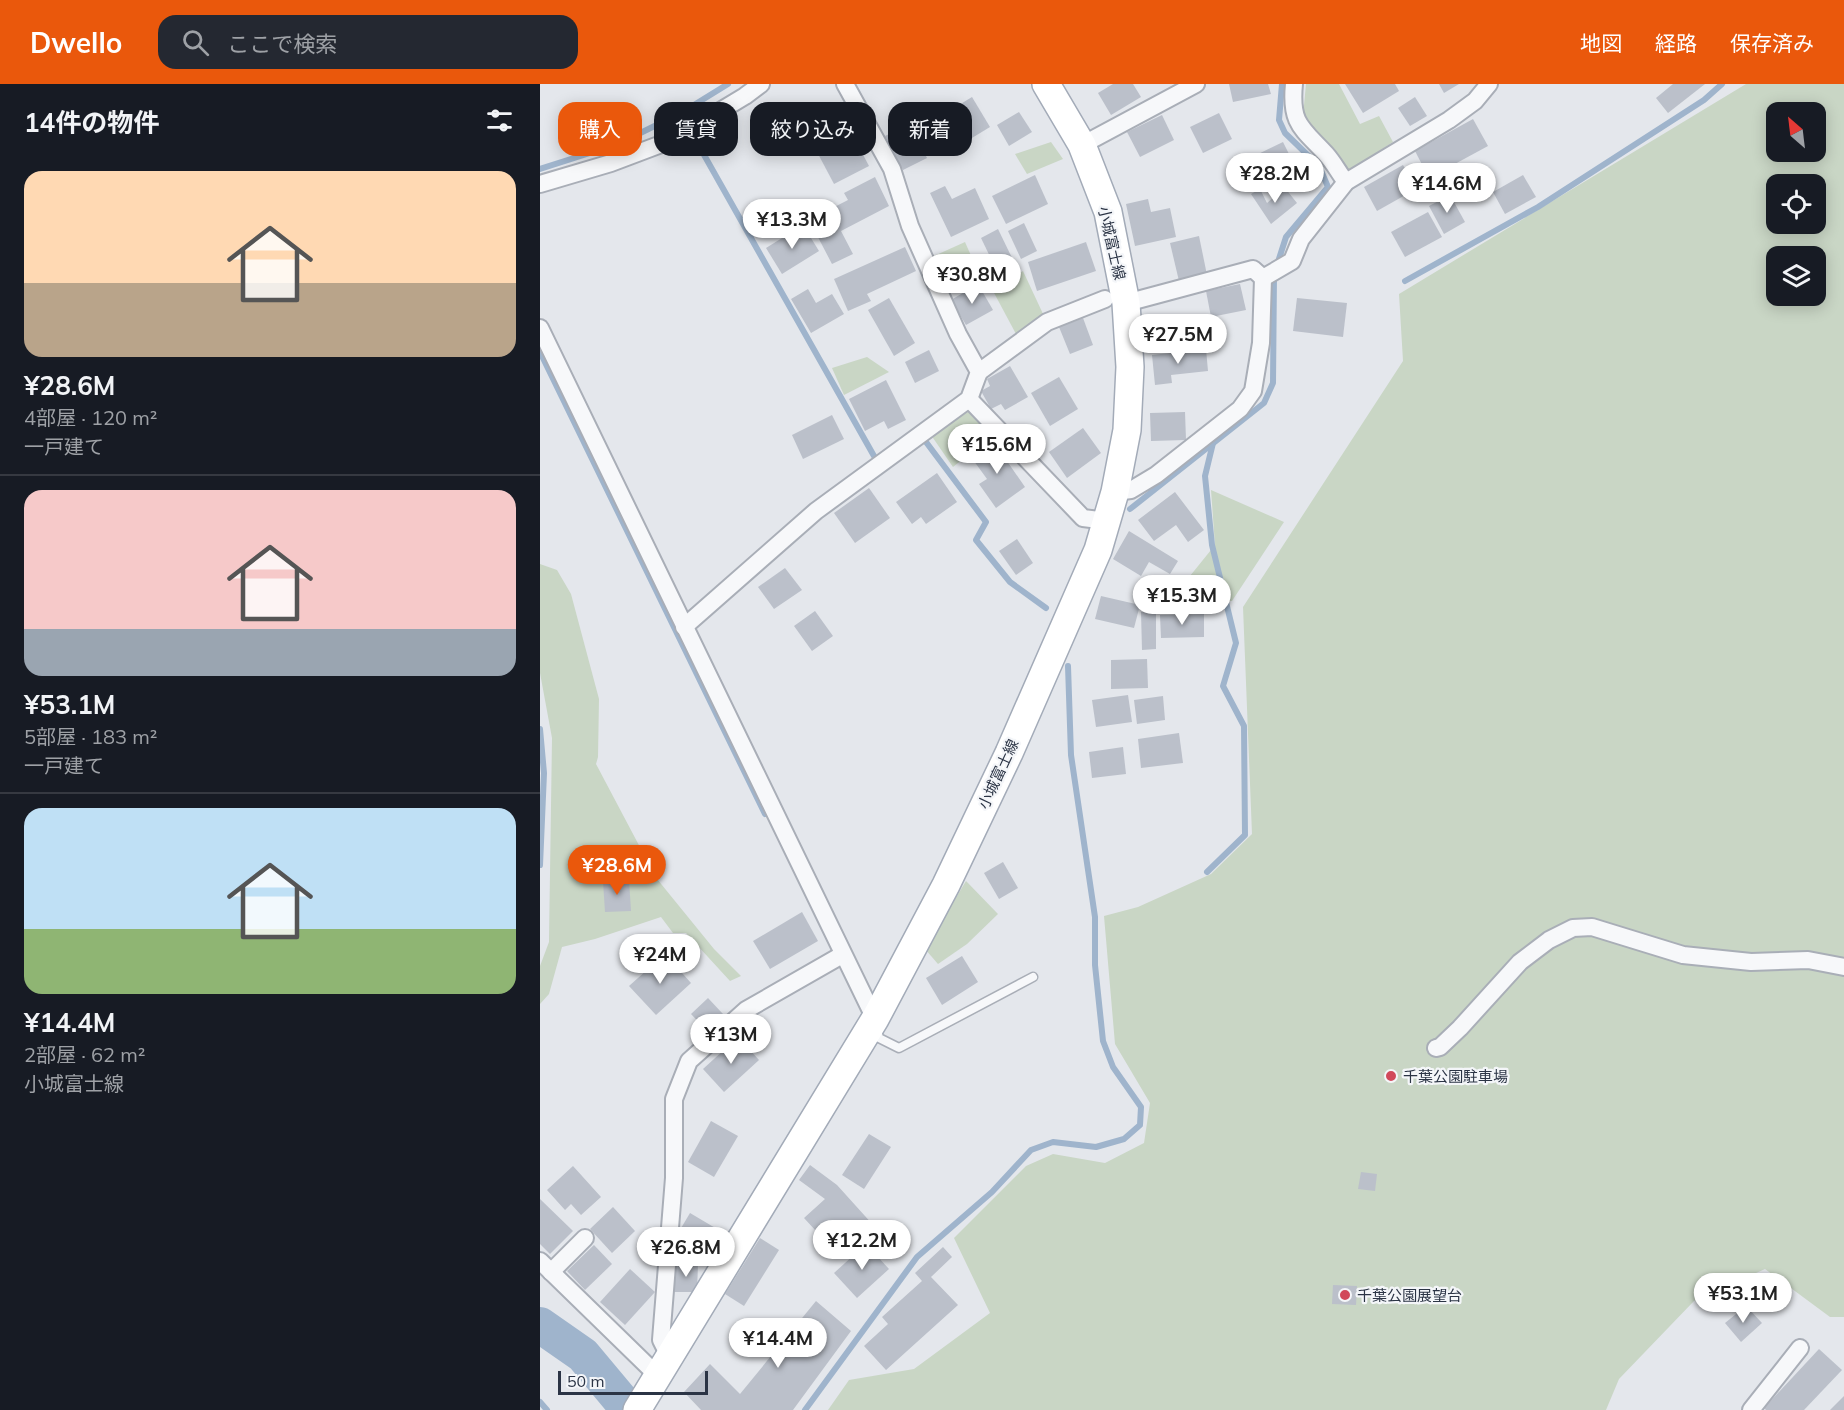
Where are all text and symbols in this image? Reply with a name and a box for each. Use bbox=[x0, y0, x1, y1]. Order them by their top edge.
search box bbox=[158, 15, 578, 69]
text: Dwello bbox=[30, 25, 122, 60]
icon: search bbox=[179, 26, 212, 59]
text: ここで検索 bbox=[227, 30, 337, 58]
text: 地図 bbox=[1580, 30, 1622, 56]
text: 経路 bbox=[1655, 30, 1697, 56]
text: 保存済み bbox=[1730, 30, 1814, 56]
chip: 購入 bbox=[558, 102, 642, 156]
chip: 賃貸 bbox=[654, 102, 738, 156]
chip: 絞り込み bbox=[750, 102, 876, 156]
chip: 新着 bbox=[888, 102, 972, 156]
north arrow bbox=[1766, 102, 1826, 162]
map controls bbox=[1766, 102, 1826, 306]
icon: filters bbox=[483, 104, 516, 137]
text: 14件の物件 bbox=[24, 106, 159, 139]
pin: ¥28.2M bbox=[1226, 153, 1324, 204]
text: ¥28.2M bbox=[1240, 160, 1310, 185]
pin: ¥14.6M bbox=[1398, 163, 1496, 214]
text: ¥14.6M bbox=[1412, 170, 1482, 195]
button: locate bbox=[1766, 174, 1826, 234]
pin: ¥13.3M bbox=[743, 199, 841, 250]
street label: 小城富士線 bbox=[1094, 204, 1130, 282]
text: ¥13.3M bbox=[757, 206, 827, 231]
icon: home bbox=[216, 210, 324, 318]
button: layers bbox=[1766, 246, 1826, 306]
pin: ¥30.8M bbox=[923, 254, 1021, 305]
text: ¥30.8M bbox=[937, 261, 1007, 286]
pin: ¥27.5M bbox=[1129, 314, 1227, 365]
text: ¥27.5M bbox=[1143, 321, 1213, 346]
text: ¥28.6M bbox=[24, 369, 115, 402]
text: 4部屋 · 120 m² bbox=[24, 405, 157, 430]
pin: ¥15.6M bbox=[948, 424, 1046, 475]
text: ¥15.6M bbox=[962, 431, 1032, 456]
text: 一戸建て bbox=[24, 434, 104, 459]
icon: home bbox=[216, 529, 324, 637]
pin: ¥15.3M bbox=[1133, 575, 1231, 626]
text: ¥15.3M bbox=[1147, 582, 1217, 607]
text: ¥53.1M bbox=[24, 688, 115, 721]
text: 5部屋 · 183 m² bbox=[24, 724, 157, 749]
street label: 小城富士線 bbox=[974, 736, 1022, 812]
text: 一戸建て bbox=[24, 753, 104, 778]
pin: ¥28.6M bbox=[568, 845, 666, 896]
icon: home bbox=[216, 847, 324, 955]
text: ¥28.6M bbox=[582, 852, 652, 877]
pin: ¥24M bbox=[624, 934, 696, 985]
text: ¥24M bbox=[633, 941, 687, 966]
text: ¥14.4M bbox=[24, 1006, 115, 1039]
pin: ¥13M bbox=[695, 1014, 767, 1065]
text: ¥13M bbox=[704, 1021, 758, 1046]
text: 2部屋 · 62 m² bbox=[24, 1042, 145, 1067]
place label: 千葉公園駐車場 bbox=[1403, 1067, 1508, 1086]
marker: 千葉公園駐車場 bbox=[1384, 1069, 1398, 1083]
text: 小城富士線 bbox=[24, 1071, 124, 1096]
pin: ¥12.2M bbox=[813, 1220, 911, 1271]
pin: ¥26.8M bbox=[637, 1227, 735, 1278]
text: ¥12.2M bbox=[827, 1227, 897, 1252]
text: ¥26.8M bbox=[651, 1234, 721, 1259]
pin: ¥53.1M bbox=[1694, 1273, 1792, 1324]
text: ¥53.1M bbox=[1708, 1280, 1778, 1305]
place label: 千葉公園展望台 bbox=[1357, 1286, 1462, 1305]
marker: 千葉公園展望台 bbox=[1338, 1288, 1352, 1302]
pin: ¥14.4M bbox=[729, 1318, 827, 1369]
text: ¥14.4M bbox=[743, 1325, 813, 1350]
scale bar bbox=[558, 1368, 708, 1396]
text: 50 m bbox=[567, 1371, 604, 1391]

